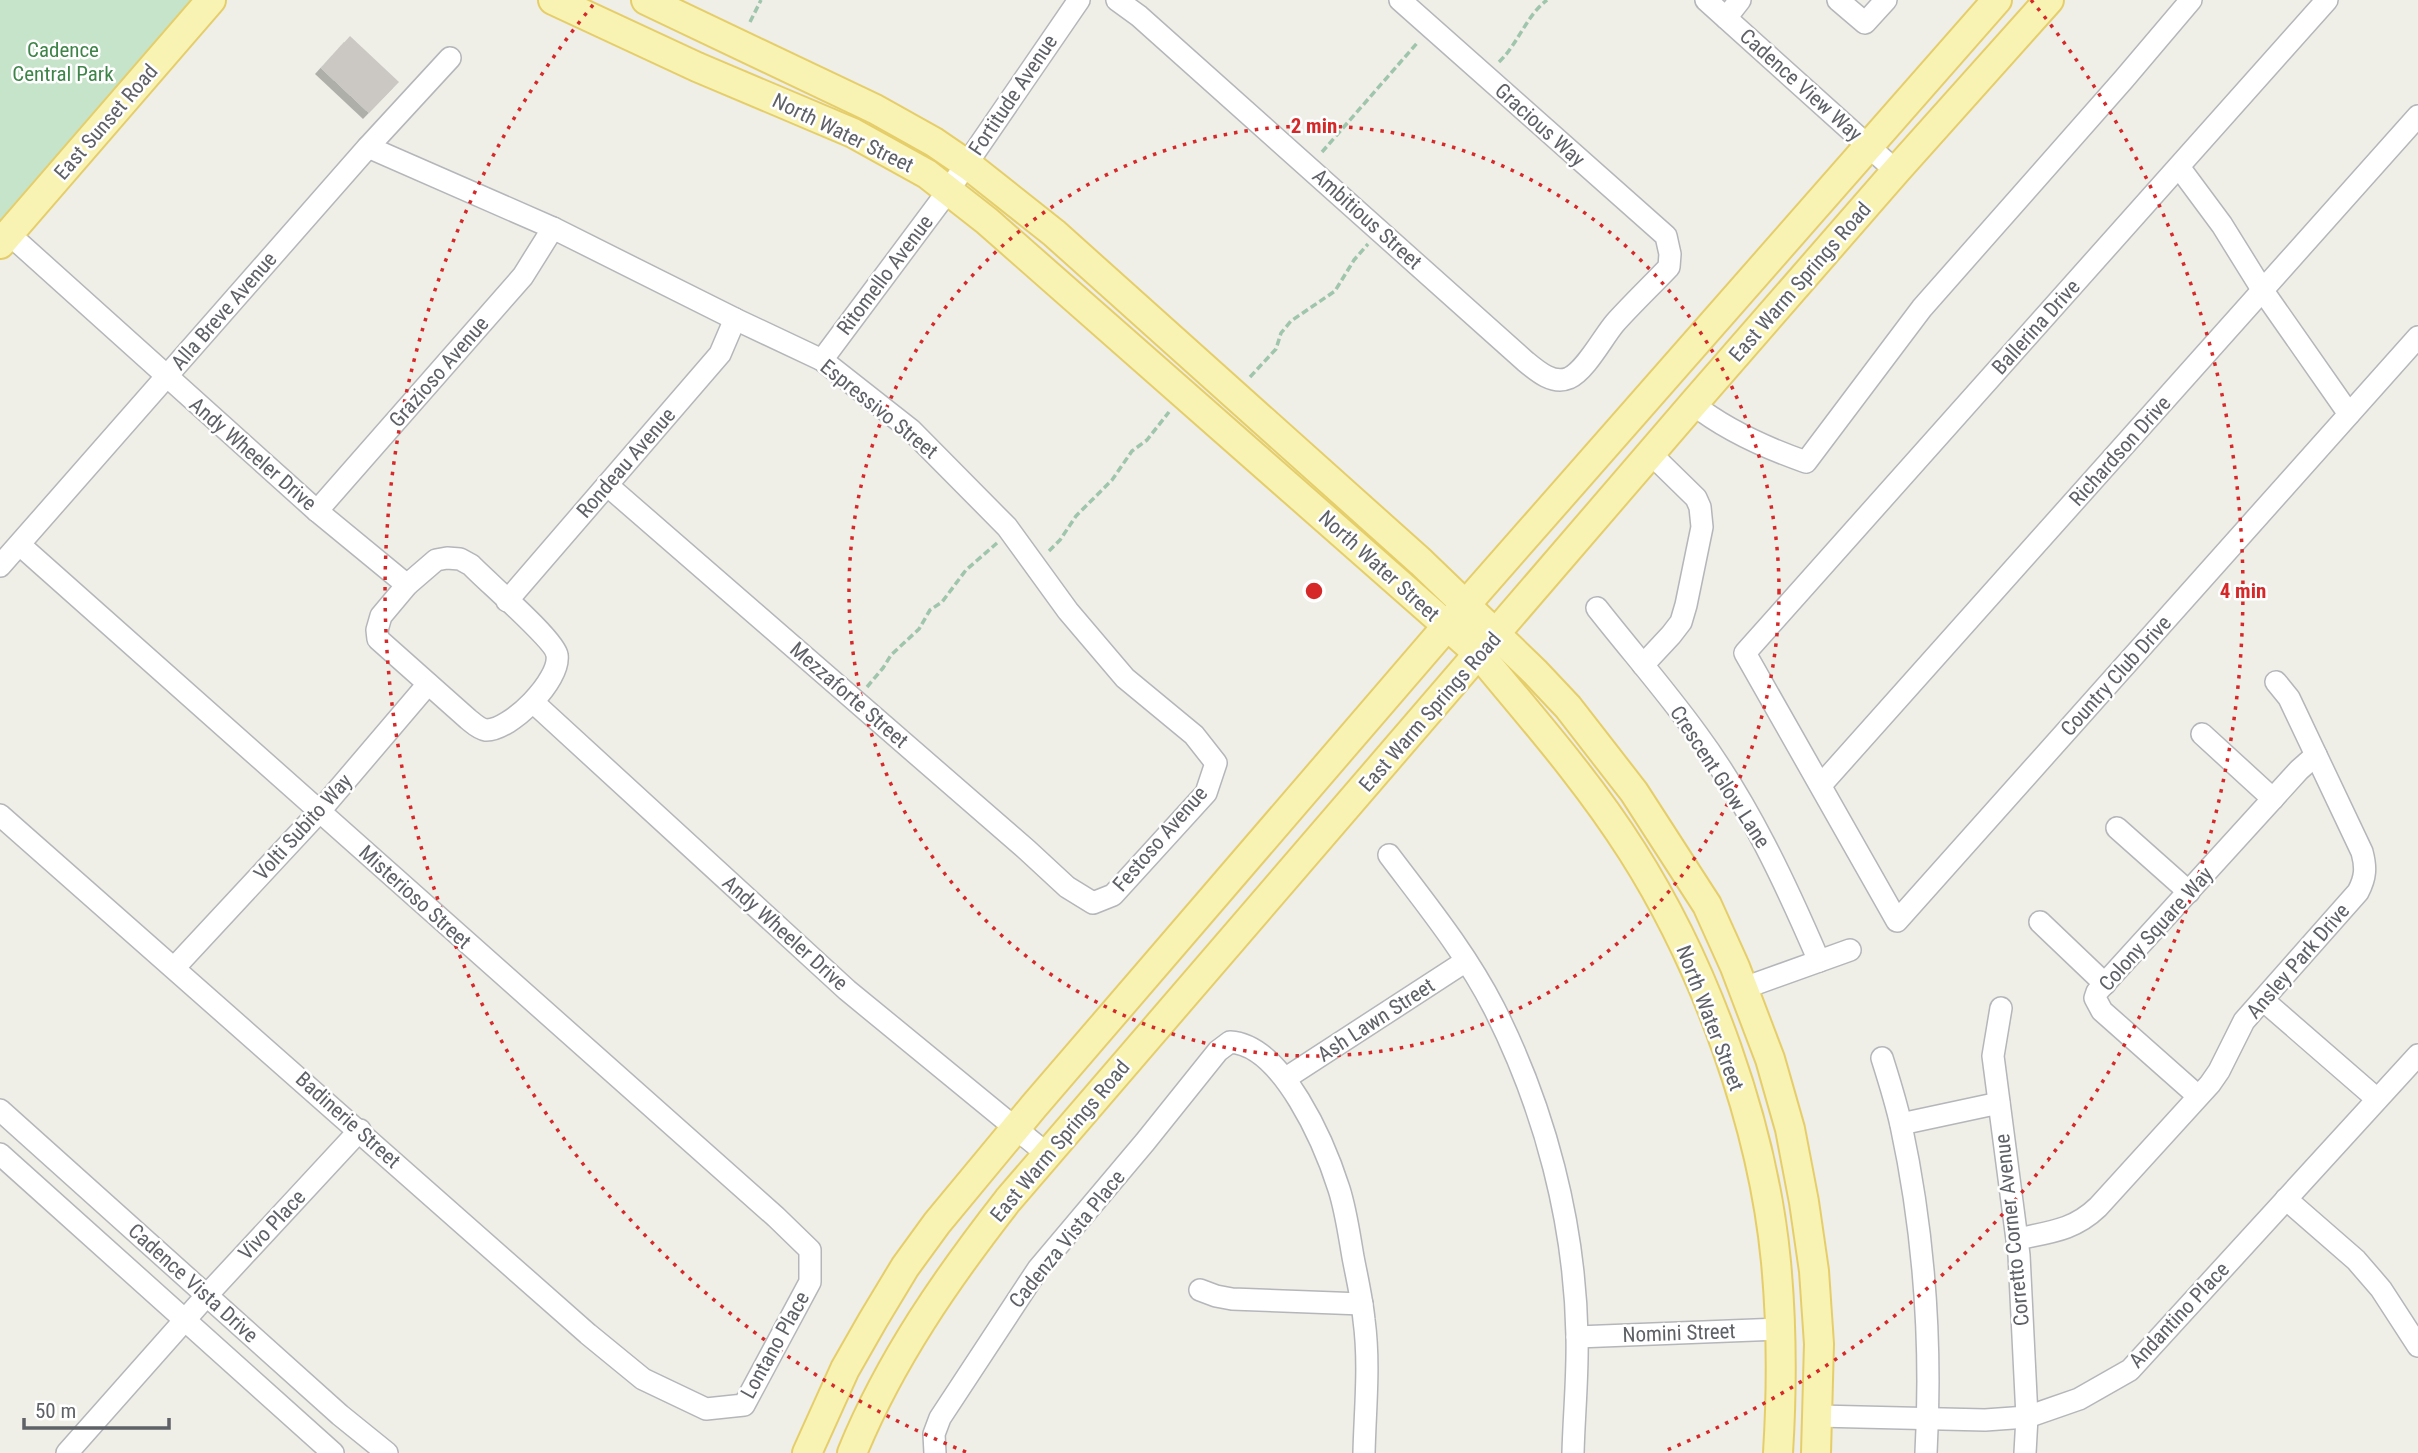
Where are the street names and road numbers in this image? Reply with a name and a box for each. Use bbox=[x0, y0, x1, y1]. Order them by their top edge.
street label: Cadence View Way bbox=[1735, 24, 1867, 146]
street label: Fortitude Avenue bbox=[964, 30, 1062, 160]
street label: East Sunset Road bbox=[49, 59, 163, 185]
street label: Gracious Way bbox=[1490, 78, 1590, 172]
street label: North Water Street bbox=[769, 88, 917, 178]
street label: Ambitious Street bbox=[1308, 164, 1426, 274]
street label: East Warm Springs Road bbox=[1724, 197, 1876, 367]
street label: Ritomello Avenue bbox=[832, 210, 938, 340]
street label: Alla Breve Avenue bbox=[166, 247, 282, 375]
street label: Ballerina Drive bbox=[1987, 275, 2085, 379]
street label: Grazioso Avenue bbox=[385, 312, 494, 432]
street label: Espressivo Street bbox=[816, 354, 942, 464]
street label: Richardson Drive bbox=[2064, 391, 2176, 511]
street label: Andy Wheeler Drive bbox=[185, 392, 321, 516]
street label: Rondeau Avenue bbox=[572, 403, 680, 523]
street label: North Water Street bbox=[1314, 506, 1444, 626]
street label: Country Club Drive bbox=[2056, 611, 2176, 741]
street label: East Warm Springs Road bbox=[1354, 627, 1506, 797]
street label: Mezzaforte Street bbox=[785, 637, 913, 753]
street label: Crescent Glow Lane bbox=[1665, 701, 1775, 853]
street label: Volti Subito Way bbox=[249, 769, 357, 885]
street label: Festoso Avenue bbox=[1108, 781, 1212, 896]
street label: Misterioso Street bbox=[354, 840, 476, 954]
street label: Colony Square Way bbox=[2094, 862, 2218, 996]
street label: Andy Wheeler Drive bbox=[718, 871, 853, 996]
street label: Ansley Park Drive bbox=[2242, 899, 2354, 1023]
street label: North Water Street bbox=[1671, 942, 1749, 1094]
street label: Ash Lawn Street bbox=[1313, 973, 1439, 1067]
street label: East Warm Springs Road bbox=[985, 1055, 1135, 1227]
street label: Badinerie Street bbox=[291, 1067, 405, 1173]
street label: Corretto Corner Avenue bbox=[1990, 1133, 2034, 1327]
street label: Cadenza Vista Place bbox=[1004, 1165, 1130, 1313]
street label: Vivo Place bbox=[234, 1185, 310, 1265]
street label: Cadence Vista Drive bbox=[123, 1219, 263, 1348]
street label: Andantino Place bbox=[2124, 1257, 2234, 1373]
street label: Lontano Place bbox=[736, 1287, 814, 1403]
street label: Nomini Street bbox=[1622, 1319, 1736, 1347]

